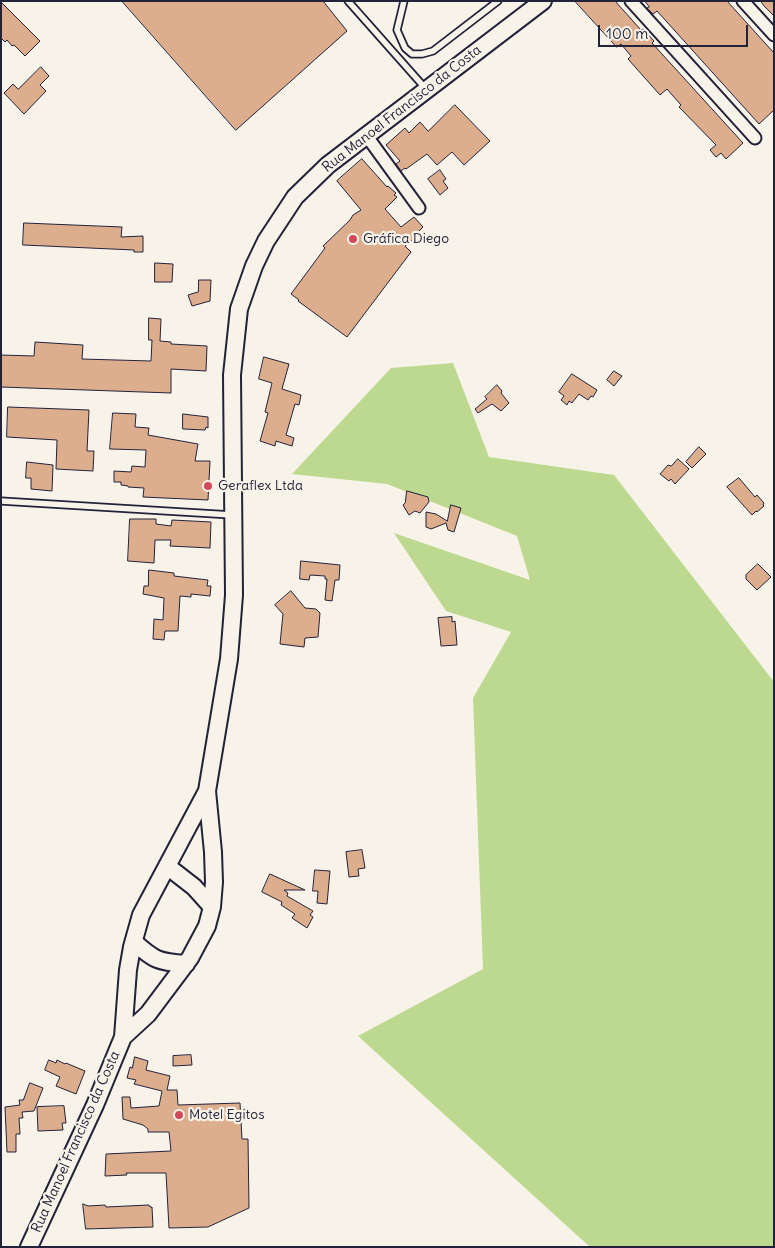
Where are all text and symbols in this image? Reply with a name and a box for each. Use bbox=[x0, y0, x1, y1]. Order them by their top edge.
scale bar bbox=[600, 15, 750, 47]
text: 100 m bbox=[606, 24, 648, 43]
street label: Rua Manoel Francisco da Costa bbox=[319, 42, 485, 176]
place label: Gráfica Diego bbox=[363, 231, 449, 247]
marker: Gráfica Diego bbox=[347, 233, 359, 245]
place label: Geraflex Ltda bbox=[218, 478, 303, 494]
marker: Geraflex Ltda bbox=[202, 480, 214, 492]
street label: Rua Manoel Francisco da Costa bbox=[28, 1049, 124, 1235]
place label: Motel Egitos bbox=[189, 1107, 265, 1123]
marker: Motel Egitos bbox=[173, 1109, 185, 1121]

